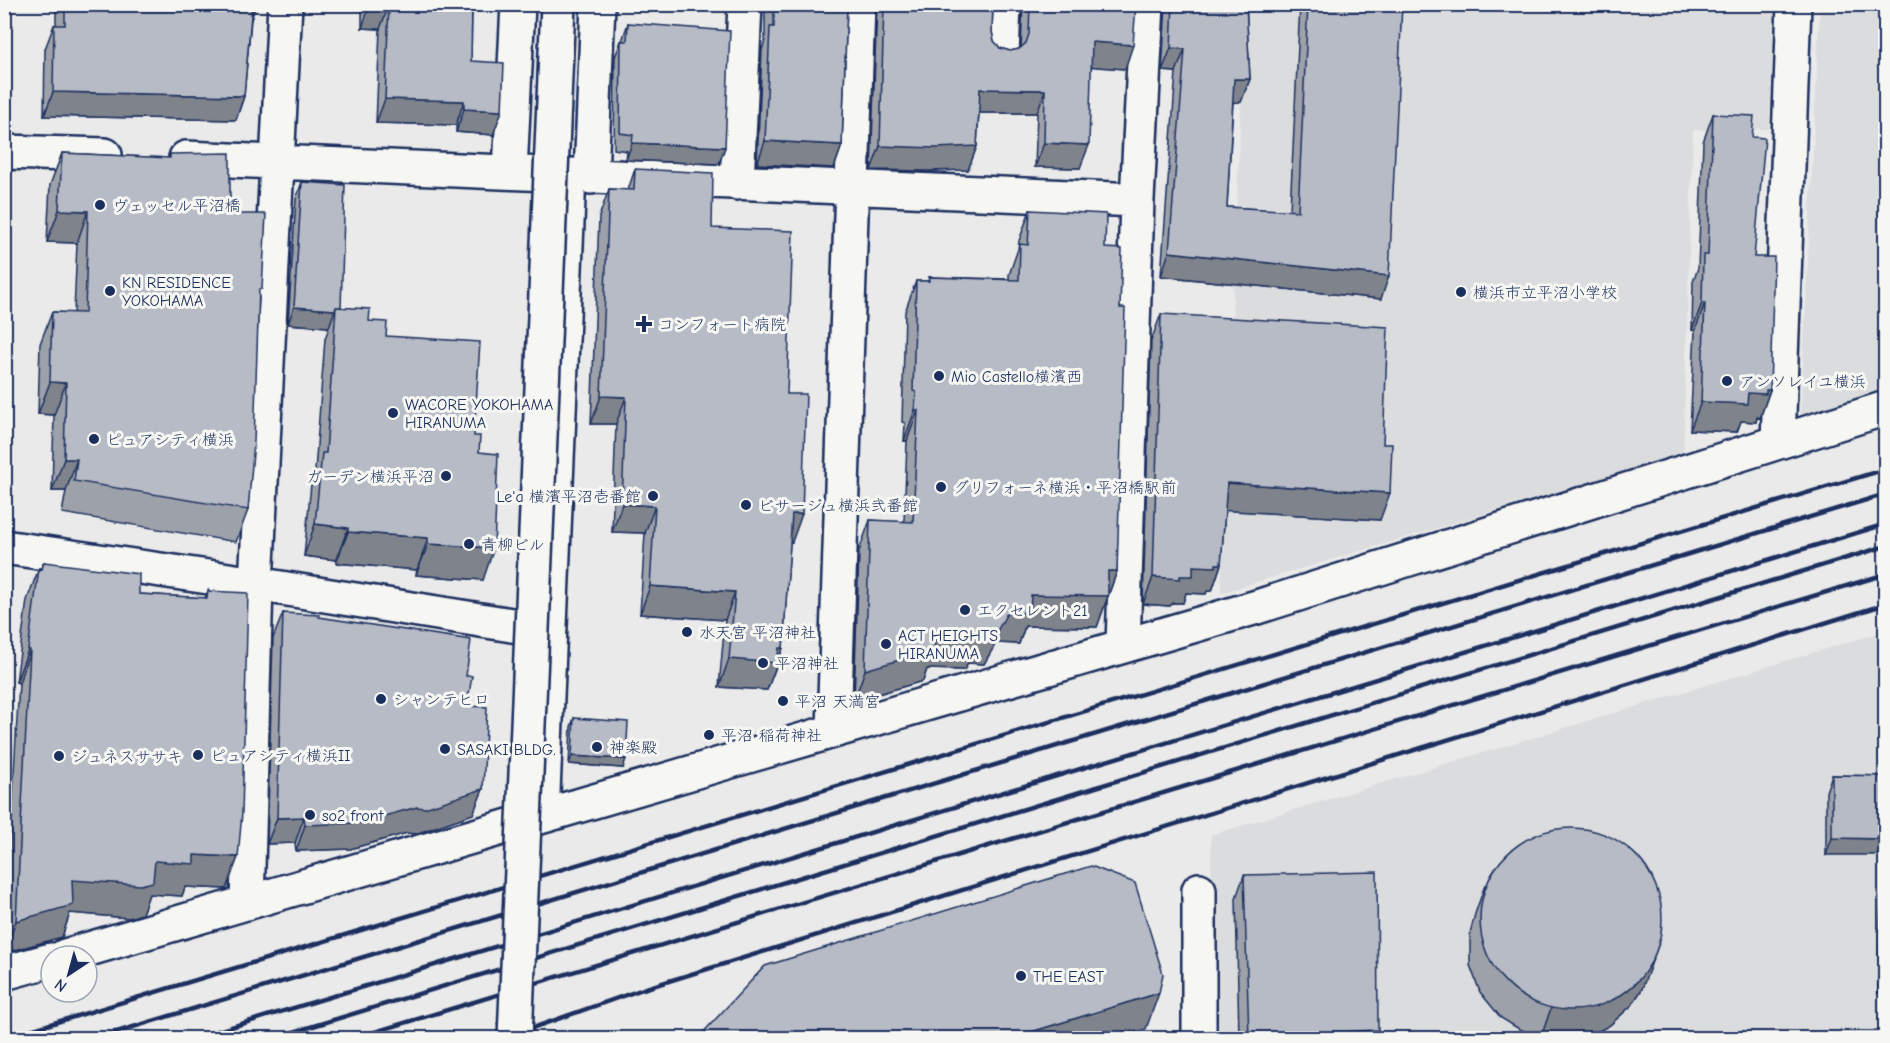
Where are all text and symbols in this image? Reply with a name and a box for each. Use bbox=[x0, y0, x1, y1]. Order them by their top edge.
place label: ヴェッセル平沼橋 bbox=[112, 197, 241, 215]
marker: ヴェッセル平沼橋 bbox=[93, 198, 107, 212]
place label: KN RESIDENCE YOKOHAMA bbox=[122, 274, 231, 310]
marker: KN RESIDENCE YOKOHAMA bbox=[103, 284, 117, 298]
place label: 横浜市立平沼小学校 bbox=[1473, 284, 1617, 302]
marker: 横浜市立平沼小学校 bbox=[1454, 285, 1468, 299]
marker: コンフォート病院 bbox=[635, 315, 653, 333]
place label: コンフォート病院 bbox=[658, 316, 786, 334]
place label: Mio Castello横濱西 bbox=[951, 368, 1082, 386]
marker: Mio Castello横濱西 bbox=[932, 369, 946, 383]
place label: アンソレイユ横浜 bbox=[1739, 373, 1866, 391]
marker: アンソレイユ横浜 bbox=[1720, 374, 1734, 388]
place label: WACORE YOKOHAMA HIRANUMA bbox=[405, 396, 553, 432]
marker: WACORE YOKOHAMA HIRANUMA bbox=[386, 406, 400, 420]
place label: ピュアシティ横浜 bbox=[106, 431, 234, 449]
marker: ピュアシティ横浜 bbox=[87, 432, 101, 446]
place label: ガーデン横浜平沼 bbox=[306, 468, 434, 486]
marker: ガーデン横浜平沼 bbox=[439, 469, 453, 483]
place label: グリフォーネ横浜・平沼橋駅前 bbox=[953, 479, 1176, 497]
marker: グリフォーネ横浜・平沼橋駅前 bbox=[934, 480, 948, 494]
place label: Le'a 横濱平沼壱番館 bbox=[497, 488, 641, 506]
marker: Le'a 横濱平沼壱番館 bbox=[646, 489, 660, 503]
place label: ビサージュ横浜弐番館 bbox=[758, 497, 918, 515]
marker: ビサージュ横浜弐番館 bbox=[739, 498, 753, 512]
place label: 青柳ビル bbox=[481, 536, 545, 554]
marker: 青柳ビル bbox=[462, 537, 476, 551]
place label: エクセレント21 bbox=[977, 602, 1088, 620]
marker: エクセレント21 bbox=[958, 603, 972, 617]
place label: 水天宮 平沼神社 bbox=[699, 624, 816, 642]
marker: 水天宮 平沼神社 bbox=[680, 625, 694, 639]
place label: ACT HEIGHTS HIRANUMA bbox=[898, 627, 998, 663]
marker: ACT HEIGHTS HIRANUMA bbox=[879, 637, 893, 651]
place label: 平沼神社 bbox=[775, 655, 839, 673]
marker: 平沼神社 bbox=[756, 656, 770, 670]
place label: シャンテヒロ bbox=[393, 691, 490, 709]
marker: シャンテヒロ bbox=[374, 692, 388, 706]
place label: 平沼 天満宮 bbox=[795, 693, 880, 711]
marker: 平沼 天満宮 bbox=[776, 694, 790, 708]
place label: 平沼 稲荷神社 bbox=[721, 727, 822, 745]
marker: 平沼 稲荷神社 bbox=[702, 728, 716, 742]
place label: 神楽殿 bbox=[609, 739, 657, 757]
marker: 神楽殿 bbox=[590, 740, 604, 754]
place label: SASAKI BLDG. bbox=[457, 741, 556, 759]
marker: SASAKI BLDG. bbox=[438, 742, 452, 756]
place label: ピュアシティ横浜II bbox=[210, 747, 351, 765]
place label: ジュネスササキ bbox=[71, 748, 183, 766]
marker: ピュアシティ横浜II bbox=[191, 748, 205, 762]
marker: ジュネスササキ bbox=[52, 749, 66, 763]
place label: so2 front bbox=[322, 807, 384, 825]
marker: so2 front bbox=[303, 808, 317, 822]
north arrow bbox=[39, 944, 99, 1004]
place label: THE EAST bbox=[1033, 968, 1105, 986]
marker: THE EAST bbox=[1014, 969, 1028, 983]
text: N bbox=[51, 975, 70, 996]

